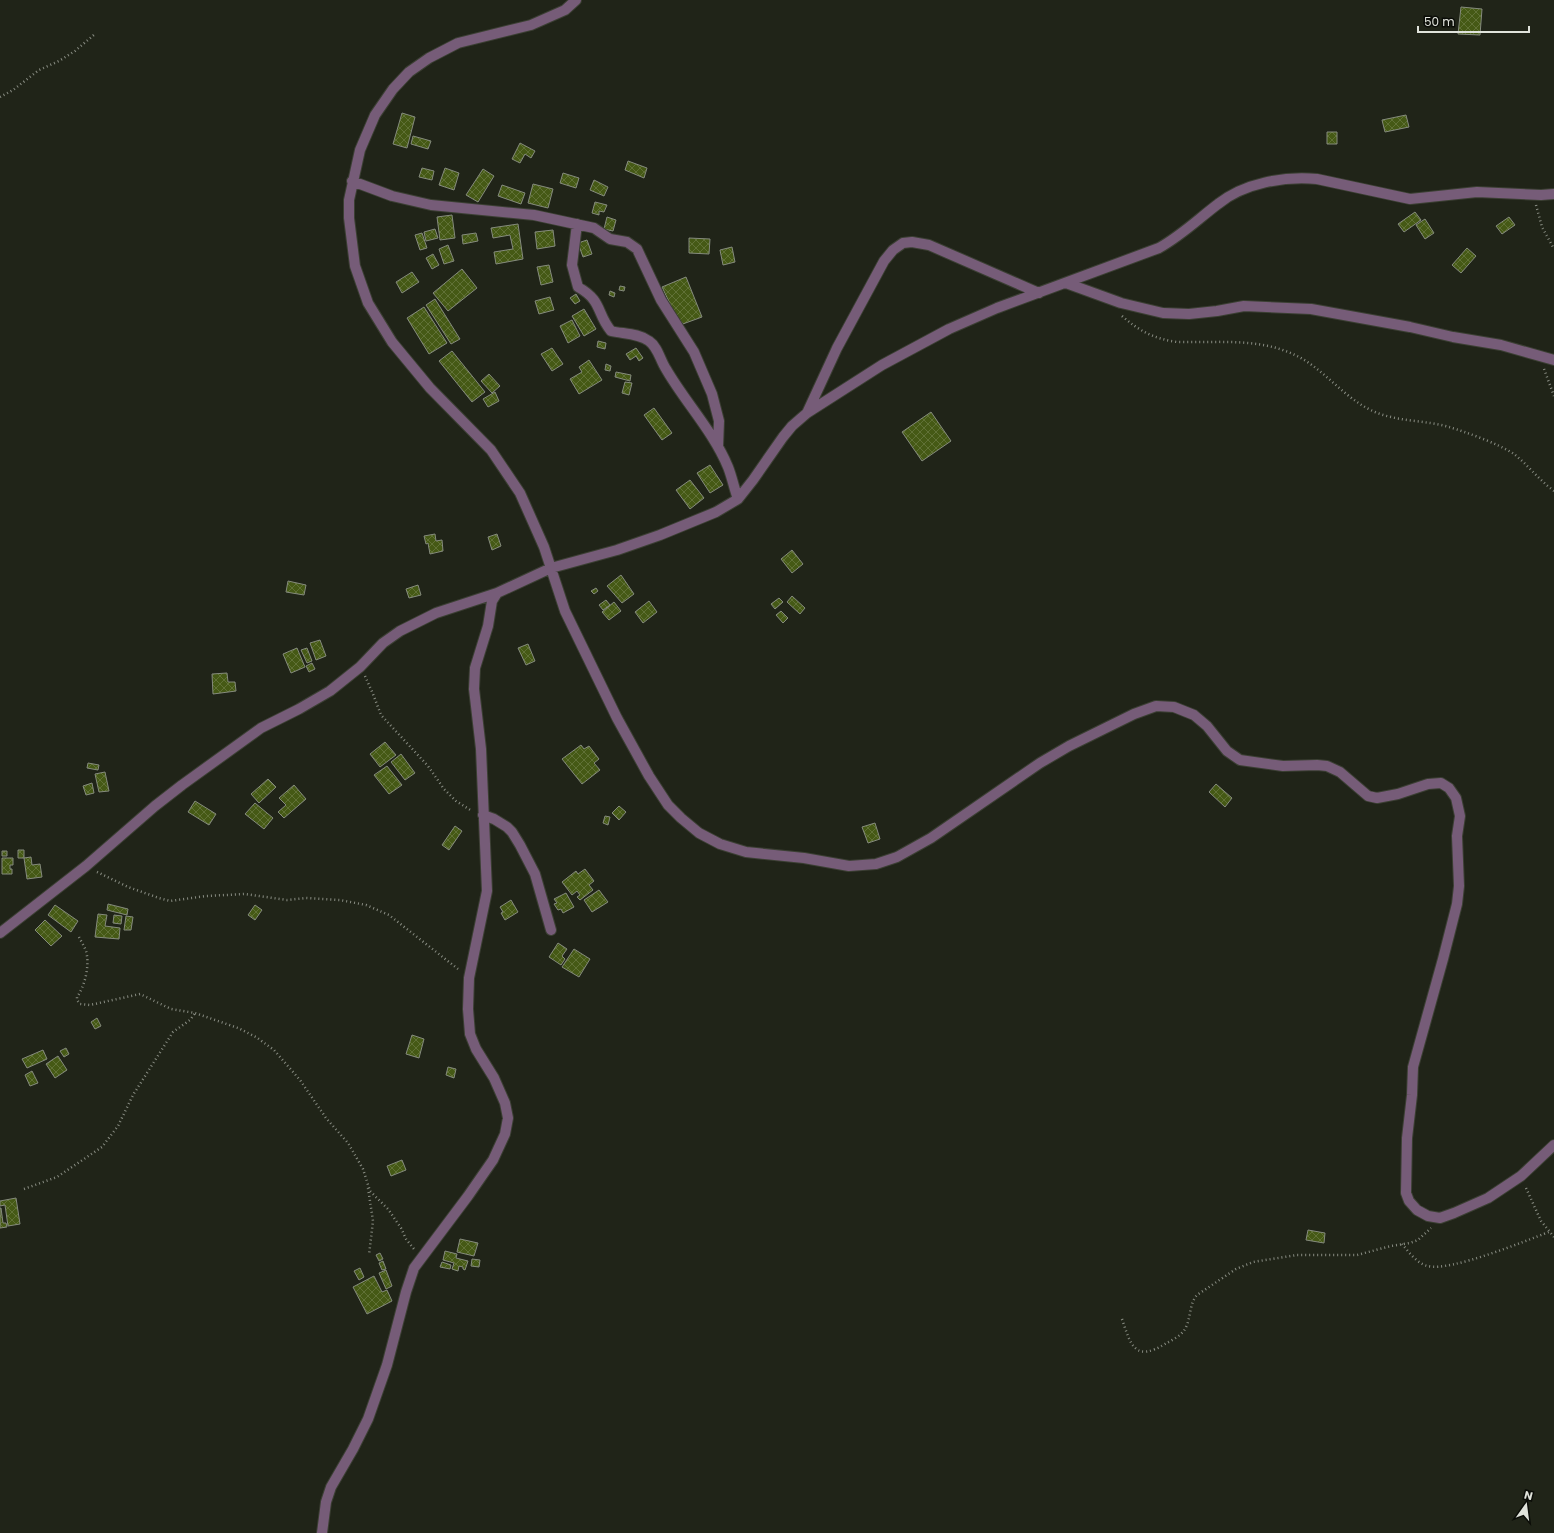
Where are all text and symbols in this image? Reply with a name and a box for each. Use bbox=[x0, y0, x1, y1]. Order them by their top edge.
scale bar bbox=[1418, 8, 1529, 34]
text: 50 m bbox=[1424, 13, 1455, 30]
north arrow bbox=[1506, 1485, 1546, 1525]
text: N bbox=[1522, 1487, 1534, 1504]

